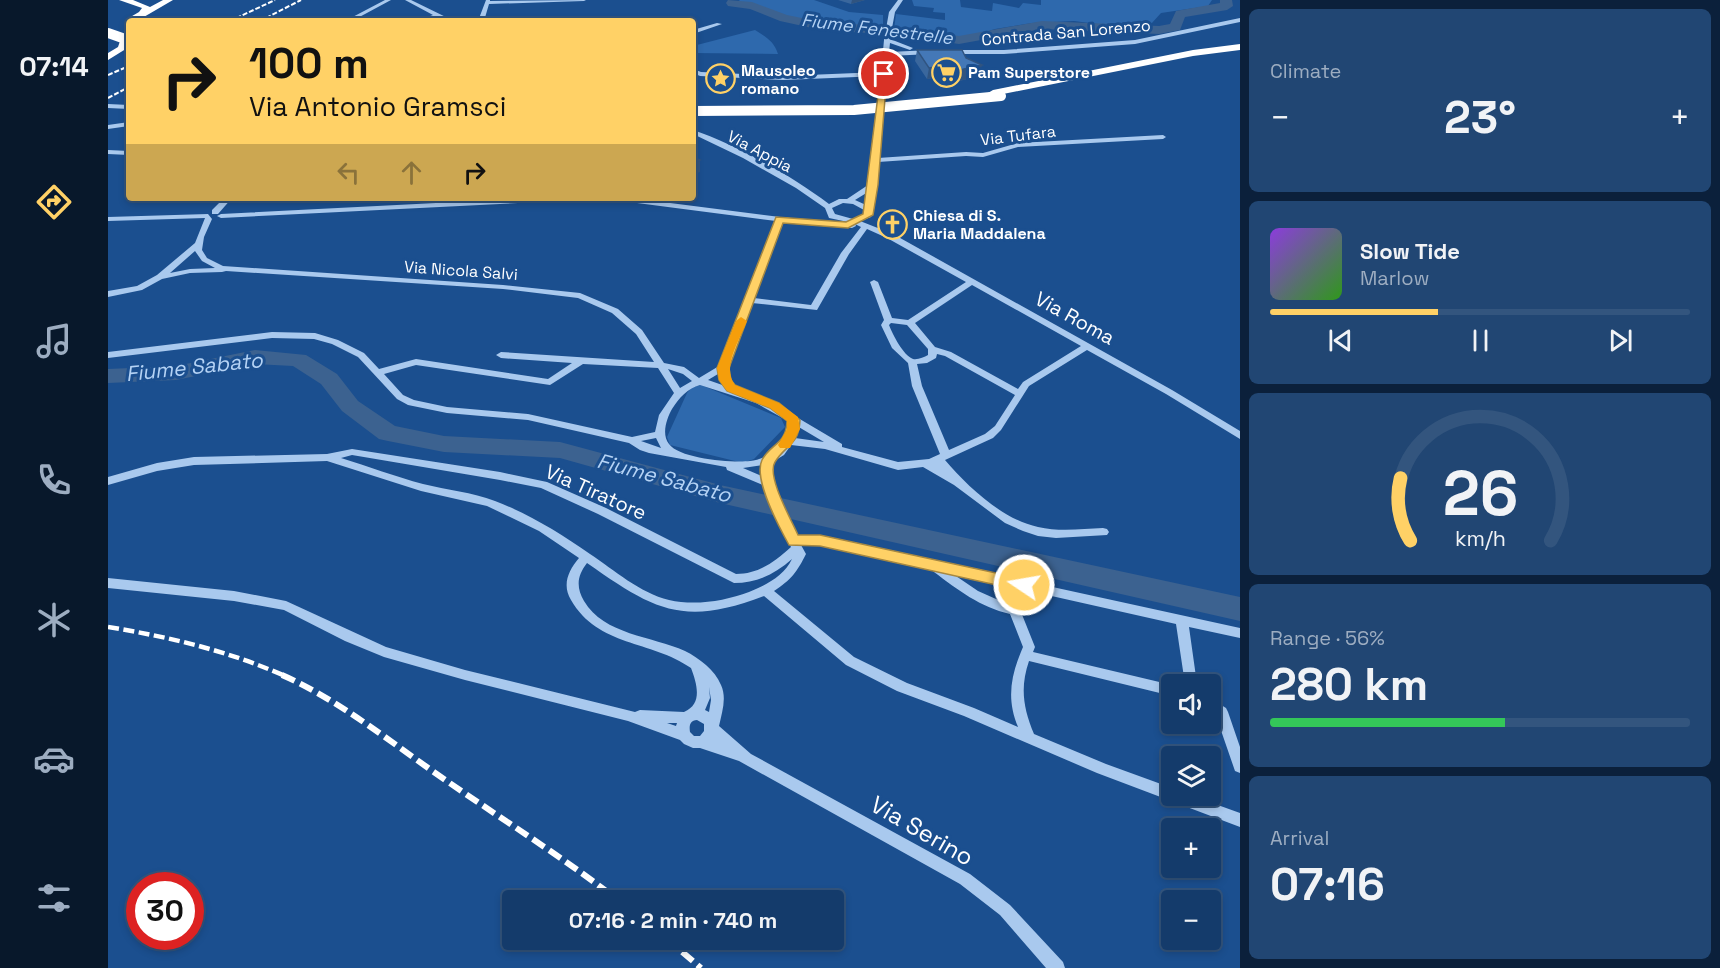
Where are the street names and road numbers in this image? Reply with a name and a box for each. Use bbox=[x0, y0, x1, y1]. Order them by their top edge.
street label: Contrada San Lorenzo bbox=[981, 15, 1152, 50]
street label: Via Tufara bbox=[979, 120, 1057, 151]
street label: Via Appia bbox=[724, 126, 796, 177]
street label: Via Nicola Salvi bbox=[403, 256, 518, 285]
street label: Via Roma bbox=[1030, 285, 1120, 351]
street label: Via Tiratore bbox=[541, 458, 651, 526]
street label: Via Serino bbox=[865, 789, 979, 873]

